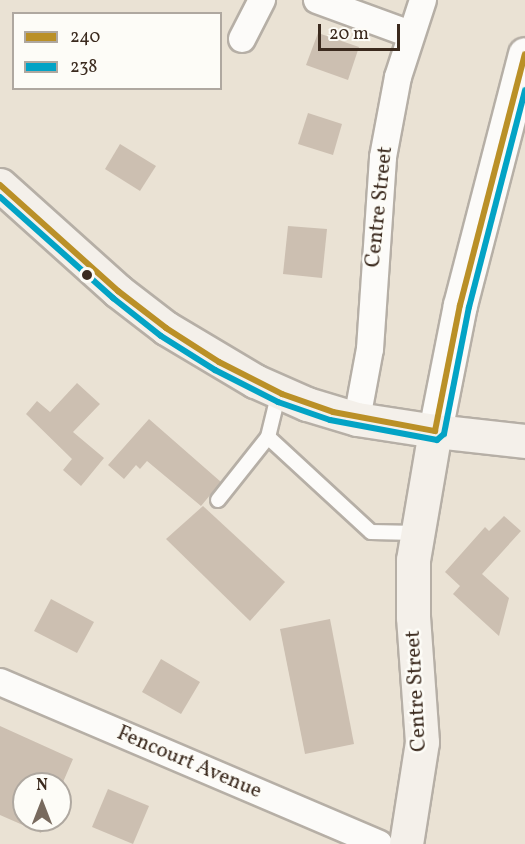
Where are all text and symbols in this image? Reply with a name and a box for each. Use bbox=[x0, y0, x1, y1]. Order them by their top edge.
legend bbox=[12, 12, 222, 90]
scale bar bbox=[321, 12, 404, 50]
text: 20 m bbox=[329, 22, 369, 47]
text: 240 bbox=[70, 25, 100, 50]
text: 238 bbox=[70, 55, 98, 80]
street label: Centre Street bbox=[361, 145, 399, 269]
unlabelled marker bbox=[81, 269, 93, 281]
street label: Centre Street bbox=[401, 630, 433, 752]
street label: Fencourt Avenue bbox=[113, 721, 265, 805]
north arrow bbox=[12, 772, 72, 832]
text: N bbox=[36, 775, 48, 797]

